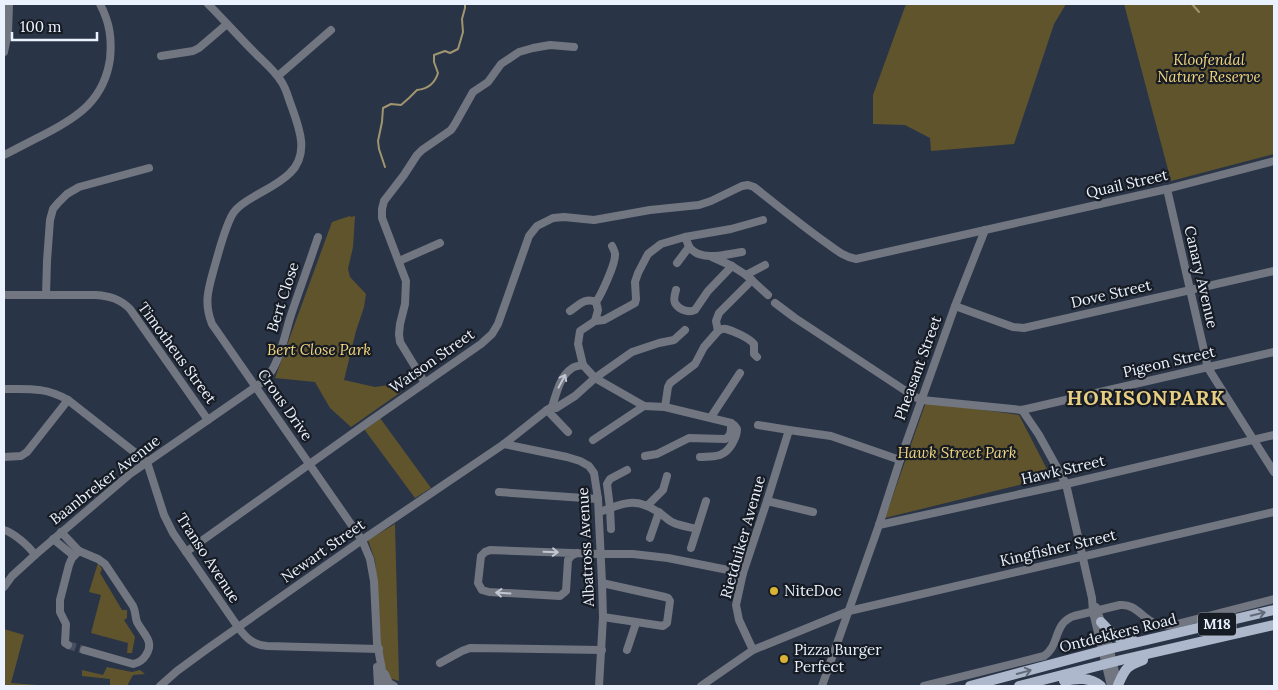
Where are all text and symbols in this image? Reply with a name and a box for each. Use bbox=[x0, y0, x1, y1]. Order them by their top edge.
scale bar bbox=[12, 10, 98, 42]
text: 100 m bbox=[20, 17, 61, 36]
park label: Kloofendal Nature Reserve bbox=[1157, 50, 1261, 86]
street label: Quail Street bbox=[1084, 165, 1170, 202]
street label: Canary Avenue bbox=[1180, 224, 1223, 330]
street label: Bert Close bbox=[262, 260, 303, 334]
street label: Dove Street bbox=[1069, 275, 1153, 312]
street label: Timotheus Street bbox=[134, 298, 221, 408]
street label: Pheasant Street bbox=[890, 313, 945, 423]
street label: Watson Street bbox=[386, 324, 478, 397]
park label: Bert Close Park bbox=[267, 340, 371, 359]
street label: Pigeon Street bbox=[1121, 342, 1217, 381]
street label: Crous Drive bbox=[254, 365, 317, 444]
one-way arrow bbox=[558, 374, 568, 389]
district label: HORISONPARK bbox=[1066, 385, 1226, 410]
street label: Baanbreker Avenue bbox=[46, 431, 164, 529]
park label: Hawk Street Park bbox=[897, 443, 1017, 462]
street label: Hawk Street bbox=[1019, 451, 1107, 488]
street label: Rietduiker Avenue bbox=[716, 473, 769, 601]
street label: Albatross Avenue bbox=[573, 487, 598, 608]
street label: Transo Avenue bbox=[172, 509, 244, 606]
street label: Newart Street bbox=[277, 515, 368, 586]
street label: Kingfisher Street bbox=[998, 525, 1118, 570]
one-way arrow bbox=[542, 547, 559, 557]
place label: NiteDoc bbox=[784, 581, 842, 600]
marker: NiteDoc bbox=[768, 585, 780, 597]
one-way arrow bbox=[495, 589, 511, 598]
street label: Ontdekkers Road bbox=[1057, 609, 1178, 656]
one-way arrow bbox=[1250, 609, 1266, 618]
road number: M18 bbox=[1198, 612, 1236, 636]
place label: Pizza Burger Perfect bbox=[794, 640, 882, 676]
marker: Pizza Burger Perfect bbox=[778, 653, 790, 665]
one-way arrow bbox=[1016, 667, 1032, 676]

